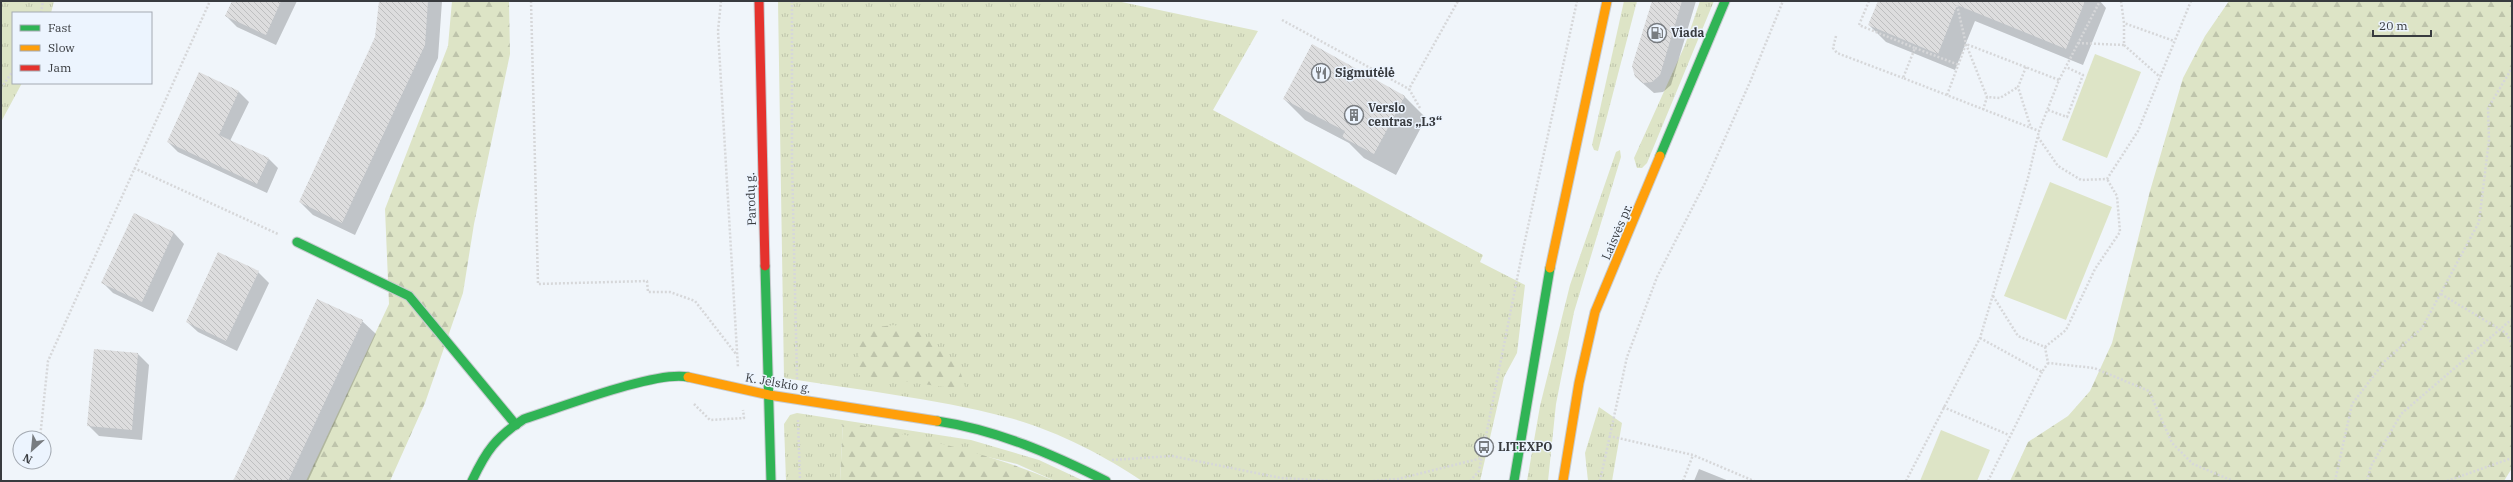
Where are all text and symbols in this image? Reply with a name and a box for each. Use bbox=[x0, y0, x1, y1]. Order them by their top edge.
legend bbox=[12, 12, 152, 84]
scale bar bbox=[2373, 12, 2431, 38]
text: 20 m bbox=[2379, 18, 2408, 33]
text: Fast bbox=[48, 20, 72, 35]
fuel station icon: Viada bbox=[1646, 22, 1668, 44]
place label: Viada bbox=[1671, 25, 1705, 40]
text: Slow bbox=[48, 40, 75, 55]
text: Jam bbox=[48, 60, 72, 75]
restaurant icon: Sigmutėlė bbox=[1310, 62, 1332, 84]
place label: Sigmutėlė bbox=[1335, 65, 1395, 80]
place label: Verslo centras „L3“ bbox=[1368, 100, 1442, 129]
building icon: Verslo centras „L3“ bbox=[1343, 104, 1365, 126]
street label: Parodų g. bbox=[742, 172, 759, 226]
street label: Laisvės pr. bbox=[1598, 202, 1635, 262]
street label: K. Jelskio g. bbox=[744, 369, 812, 396]
north arrow bbox=[12, 430, 52, 470]
bus stop icon: LITEXPO bbox=[1473, 436, 1495, 458]
place label: LITEXPO bbox=[1498, 439, 1552, 454]
text: N bbox=[20, 451, 35, 467]

